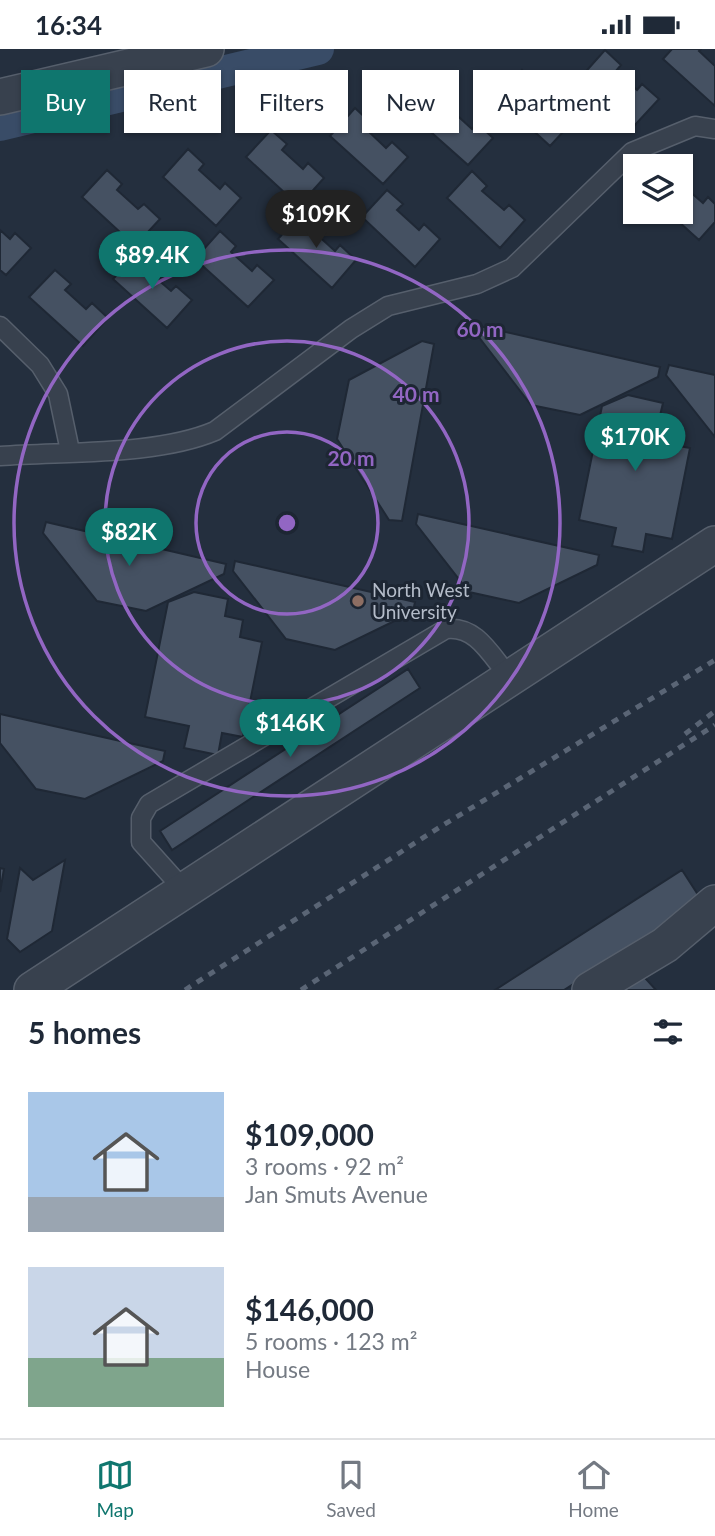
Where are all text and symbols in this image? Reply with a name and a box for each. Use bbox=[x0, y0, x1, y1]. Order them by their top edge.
text: 16:34 bbox=[35, 9, 102, 41]
chip: Buy bbox=[21, 70, 110, 133]
chip: Rent bbox=[124, 70, 221, 133]
chip: Filters bbox=[235, 70, 348, 133]
chip: New bbox=[362, 70, 459, 133]
chip: Apartment bbox=[473, 70, 635, 133]
map controls bbox=[623, 154, 693, 224]
button: layers bbox=[623, 154, 693, 224]
pin: $109K bbox=[267, 191, 365, 250]
text: $109K bbox=[281, 199, 351, 227]
pin: $89.4K bbox=[95, 231, 209, 291]
text: $89.4K bbox=[115, 240, 189, 268]
text: 60 m bbox=[456, 316, 504, 341]
text: 40 m bbox=[392, 381, 440, 406]
pin: $170K bbox=[586, 413, 684, 473]
text: $170K bbox=[600, 422, 670, 450]
text: 20 m bbox=[327, 445, 375, 470]
pin: $82K bbox=[88, 509, 170, 568]
centre of rings bbox=[275, 511, 299, 535]
text: $82K bbox=[101, 517, 157, 545]
place label: North West University bbox=[372, 578, 470, 623]
marker: North West University bbox=[350, 593, 366, 609]
pin: $146K bbox=[241, 699, 339, 759]
text: $146K bbox=[255, 708, 325, 736]
icon: filters bbox=[649, 1013, 687, 1051]
text: 5 homes bbox=[28, 1014, 141, 1050]
text: $109,000 bbox=[245, 1116, 374, 1152]
icon: home bbox=[84, 1120, 168, 1204]
text: 3 rooms · 92 m² bbox=[245, 1152, 404, 1180]
text: Jan Smuts Avenue bbox=[245, 1180, 428, 1208]
text: $146,000 bbox=[245, 1291, 374, 1327]
icon: home bbox=[84, 1295, 168, 1379]
text: 5 rooms · 123 m² bbox=[245, 1327, 417, 1355]
text: House bbox=[245, 1355, 310, 1383]
tab: Map bbox=[96, 1456, 134, 1521]
tab: Saved bbox=[326, 1456, 376, 1521]
tab: Home bbox=[568, 1456, 619, 1521]

